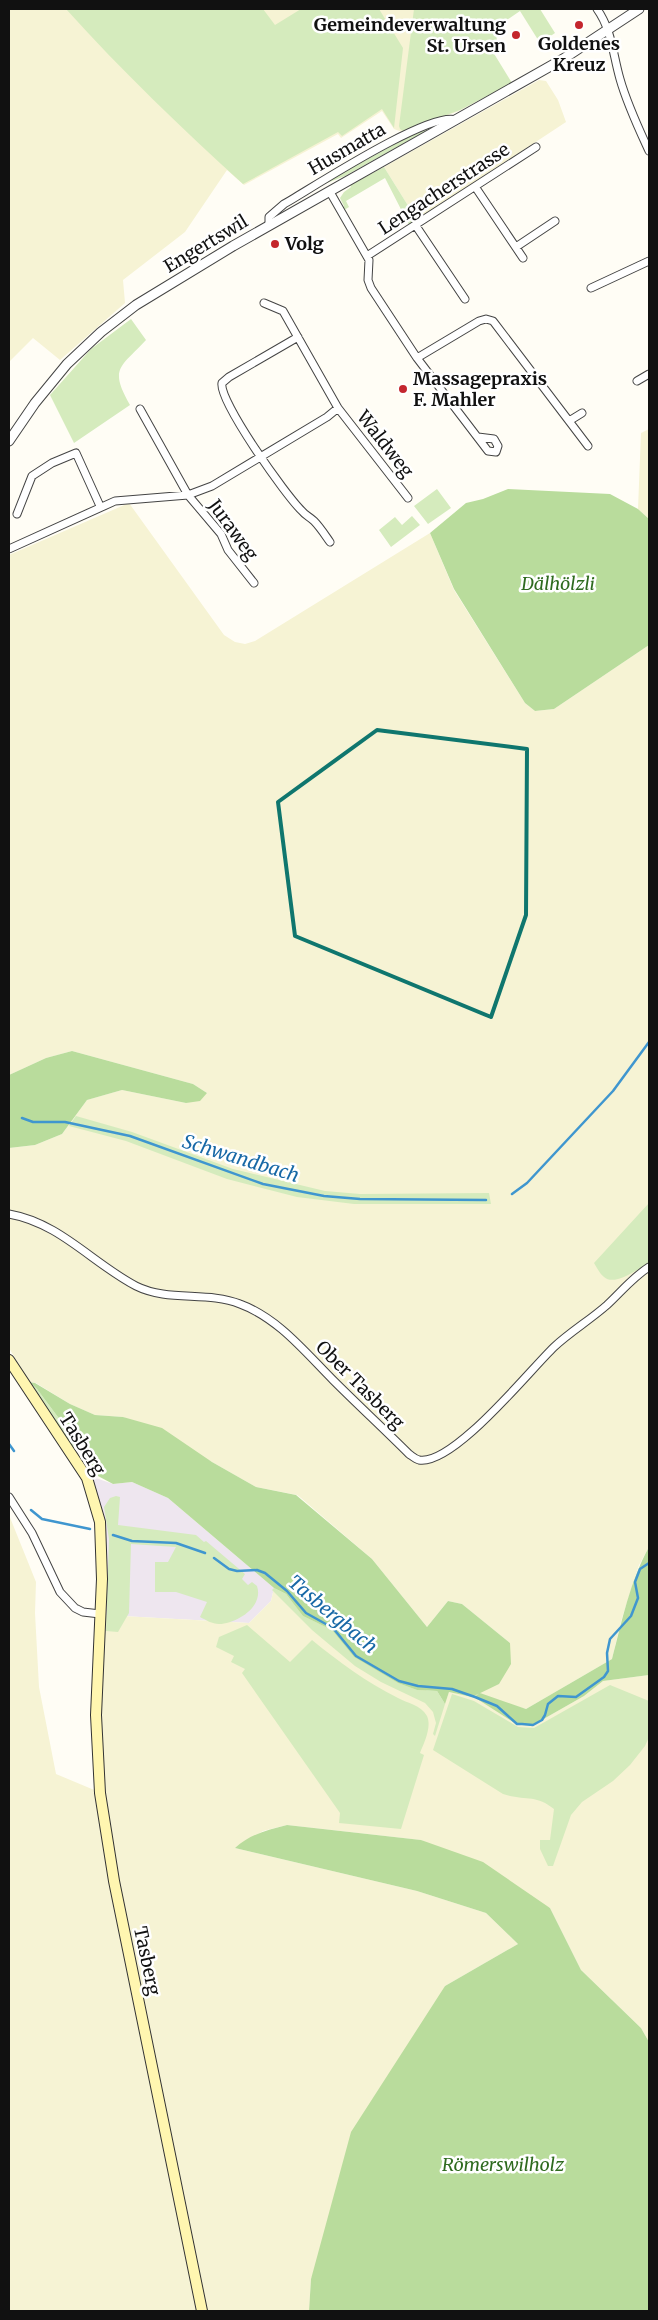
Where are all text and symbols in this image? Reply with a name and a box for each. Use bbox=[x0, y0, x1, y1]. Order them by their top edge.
place label: Gemeindeverwaltung St. Ursen bbox=[314, 13, 506, 57]
marker: Goldenes Kreuz bbox=[573, 19, 585, 31]
marker: Gemeindeverwaltung St. Ursen bbox=[510, 29, 522, 41]
place label: Goldenes Kreuz bbox=[538, 32, 620, 76]
street label: Husmatta bbox=[304, 117, 390, 180]
street label: Lengacherstrasse bbox=[374, 138, 514, 240]
street label: Engertswil bbox=[160, 209, 252, 278]
place label: Volg bbox=[284, 232, 324, 255]
marker: Volg bbox=[269, 238, 281, 250]
place label: Massagepraxis F. Mahler bbox=[413, 367, 547, 411]
marker: Massagepraxis F. Mahler bbox=[397, 383, 409, 395]
street label: Waldweg bbox=[351, 405, 419, 482]
street label: Juraweg bbox=[203, 494, 263, 565]
park label: Dälhölzli bbox=[520, 572, 595, 595]
water label: Schwandbach bbox=[180, 1129, 302, 1187]
street label: Ober Tasberg bbox=[311, 1336, 410, 1434]
street label: Tasberg bbox=[54, 1408, 111, 1480]
water label: Tasbergbach bbox=[284, 1570, 382, 1658]
street label: Tasberg bbox=[129, 1924, 166, 1998]
park label: Römerswilholz bbox=[442, 2153, 565, 2176]

